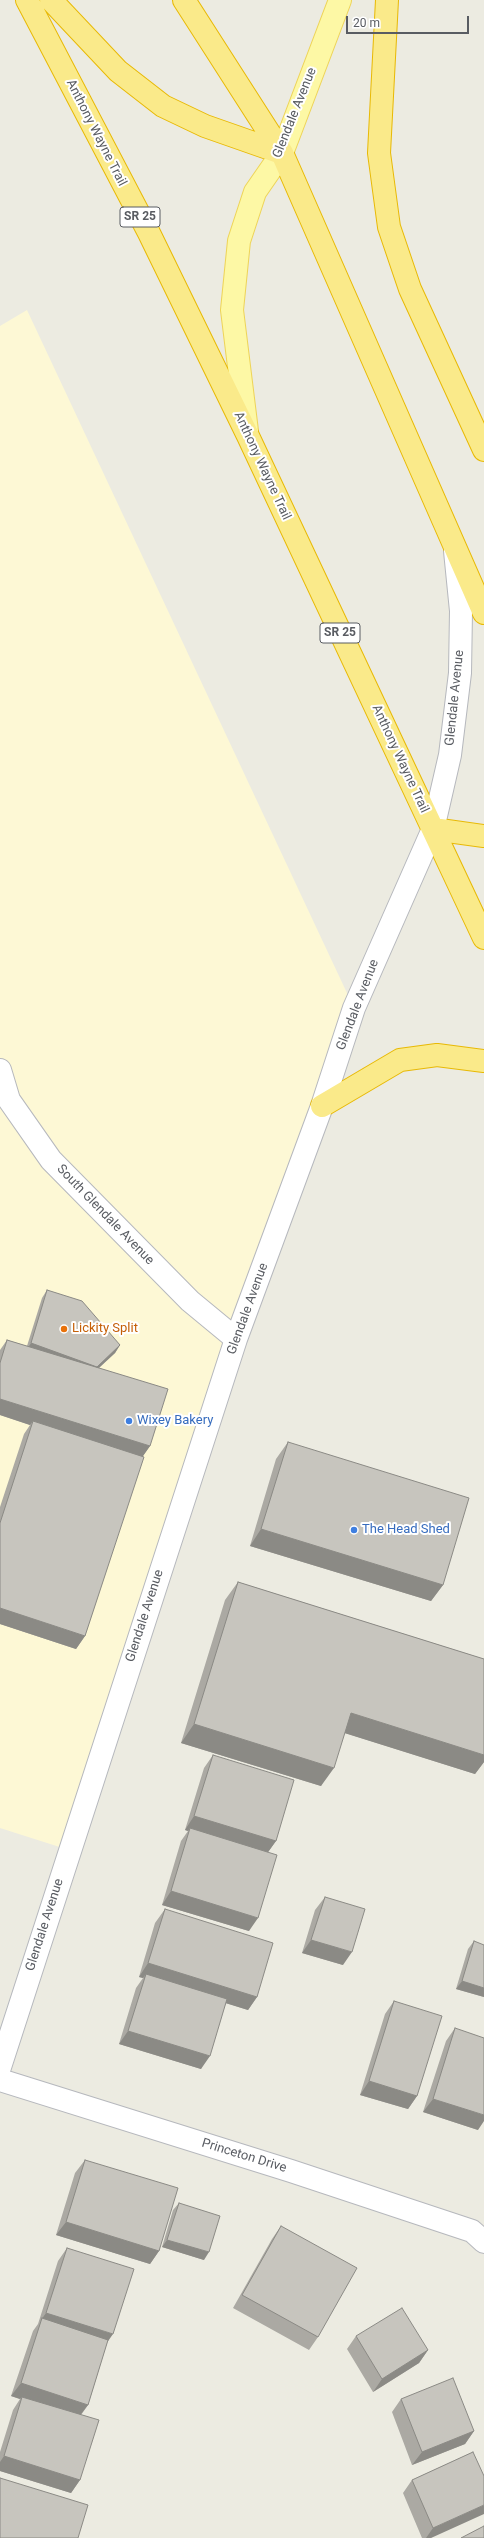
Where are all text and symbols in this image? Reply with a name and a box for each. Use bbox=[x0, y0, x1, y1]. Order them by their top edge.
scale bar bbox=[348, 8, 471, 34]
text: 20 m bbox=[353, 16, 380, 30]
street label: Glendale Avenue bbox=[270, 65, 320, 161]
street label: Anthony Wayne Trail bbox=[62, 77, 130, 189]
road number: SR 25 bbox=[120, 207, 160, 227]
street label: Anthony Wayne Trail bbox=[230, 409, 294, 523]
road number: SR 25 bbox=[320, 623, 360, 643]
street label: Glendale Avenue bbox=[442, 649, 468, 747]
street label: Anthony Wayne Trail bbox=[368, 702, 432, 816]
street label: Glendale Avenue bbox=[333, 957, 383, 1053]
street label: South Glendale Avenue bbox=[53, 1162, 157, 1268]
street label: Glendale Avenue bbox=[224, 1261, 272, 1357]
place label: Lickity Split bbox=[72, 1321, 138, 1337]
marker: Lickity Split bbox=[59, 1324, 69, 1334]
place label: Wixey Bakery bbox=[137, 1413, 213, 1429]
marker: Wixey Bakery bbox=[124, 1416, 134, 1426]
place label: The Head Shed bbox=[362, 1522, 450, 1538]
marker: The Head Shed bbox=[349, 1525, 359, 1535]
street label: Glendale Avenue bbox=[123, 1568, 167, 1664]
street label: Glendale Avenue bbox=[23, 1877, 67, 1973]
street label: Princeton Drive bbox=[200, 2136, 288, 2176]

